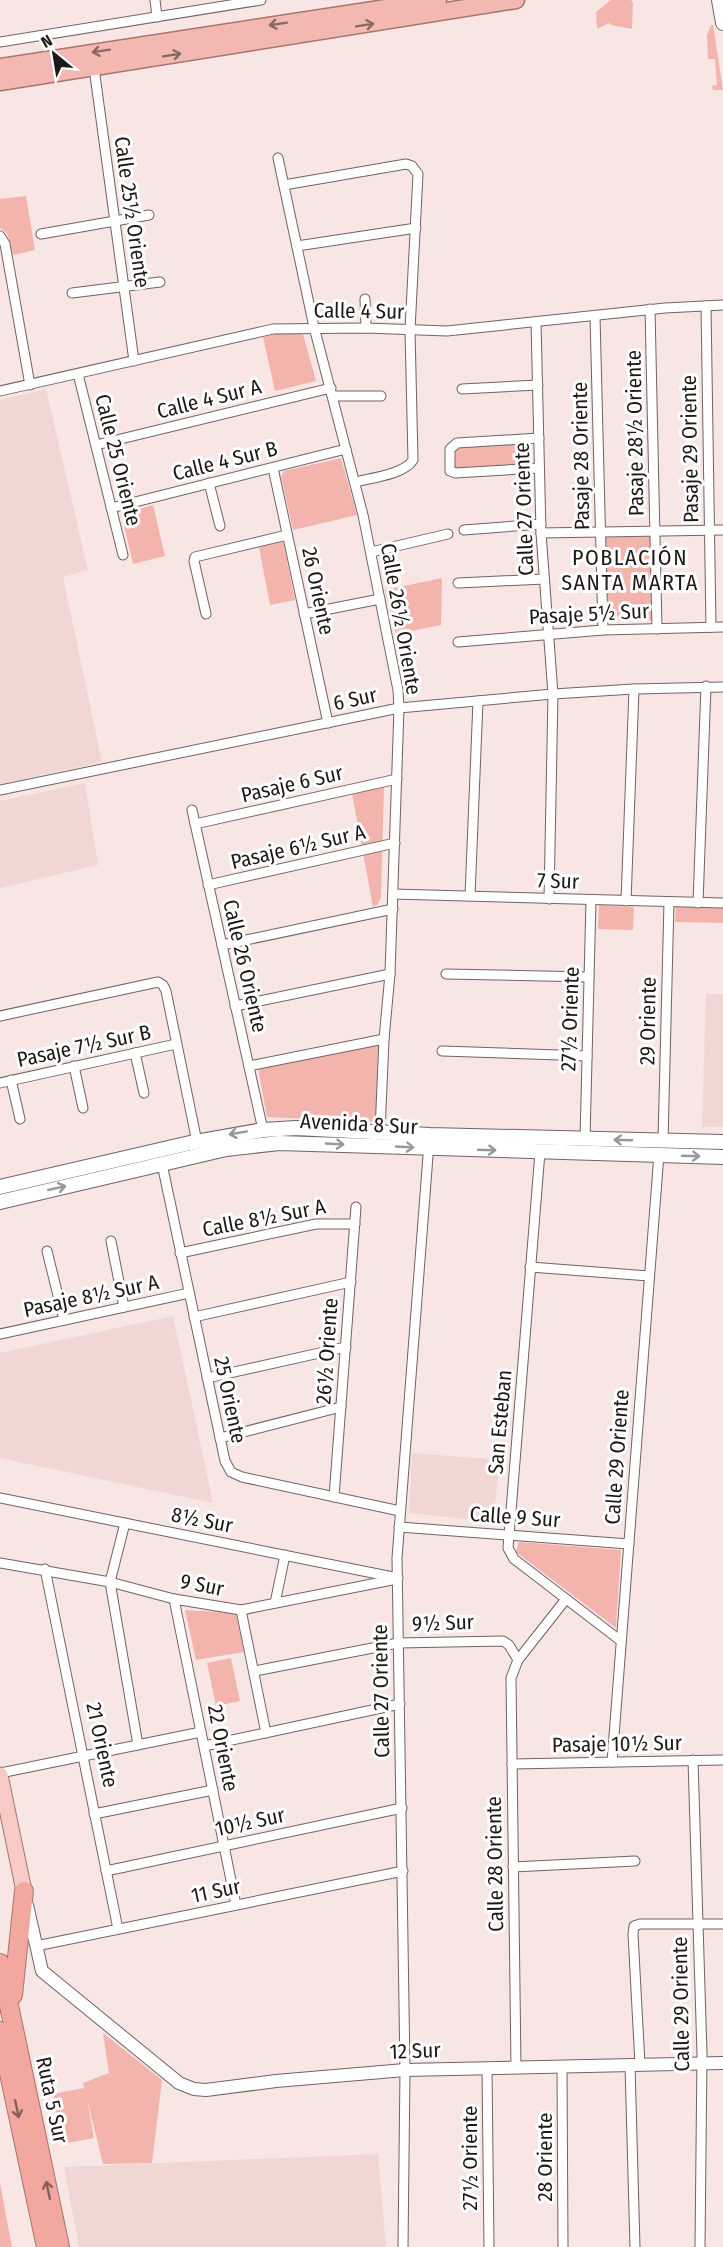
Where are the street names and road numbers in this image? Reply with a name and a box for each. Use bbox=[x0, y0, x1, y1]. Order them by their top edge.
street label: Calle 25½ Oriente bbox=[109, 135, 155, 289]
street label: Calle 4 Sur bbox=[313, 297, 405, 325]
street label: Pasaje 28½ Oriente bbox=[621, 350, 649, 516]
street label: Calle 4 Sur A bbox=[154, 373, 264, 425]
street label: Pasaje 29 Oriente bbox=[676, 375, 704, 523]
street label: Pasaje 28 Oriente bbox=[567, 382, 595, 530]
street label: Calle 25 Oriente bbox=[89, 391, 147, 529]
street label: Calle 4 Sur B bbox=[170, 435, 280, 487]
street label: Calle 27 Oriente bbox=[509, 442, 539, 576]
street label: Calle 26½ Oriente bbox=[375, 541, 427, 697]
street label: 26 Oriente bbox=[296, 545, 340, 637]
street label: Pasaje 5½ Sur bbox=[528, 598, 650, 630]
street label: 6 Sur bbox=[331, 682, 380, 716]
street label: Pasaje 6 Sur bbox=[239, 760, 346, 808]
street label: Pasaje 6½ Sur A bbox=[228, 819, 368, 875]
street label: 7 Sur bbox=[536, 867, 580, 895]
street label: Calle 26 Oriente bbox=[217, 897, 273, 1035]
street label: 27½ Oriente bbox=[555, 966, 585, 1072]
street label: 29 Oriente bbox=[634, 977, 662, 1065]
street label: Pasaje 7½ Sur B bbox=[15, 1019, 153, 1073]
street label: Avenida 8 Sur bbox=[300, 1108, 419, 1140]
street label: Calle 8½ Sur A bbox=[200, 1193, 328, 1243]
street label: Pasaje 8½ Sur A bbox=[21, 1269, 161, 1323]
street label: 26½ Oriente bbox=[310, 1297, 344, 1405]
street label: 25 Oriente bbox=[208, 1354, 252, 1446]
street label: San Esteban bbox=[482, 1369, 518, 1475]
street label: Calle 29 Oriente bbox=[599, 1389, 635, 1525]
street label: 8½ Sur bbox=[169, 1501, 236, 1539]
street label: Calle 9 Sur bbox=[469, 1501, 562, 1533]
street label: 9 Sur bbox=[178, 1568, 227, 1602]
street label: 9½ Sur bbox=[412, 1609, 475, 1637]
street label: Calle 27 Oriente bbox=[367, 1624, 395, 1758]
street label: 21 Oriente bbox=[80, 1700, 124, 1790]
street label: 22 Oriente bbox=[202, 1703, 244, 1793]
street label: Pasaje 10½ Sur bbox=[552, 1730, 683, 1758]
street label: Calle 28 Oriente bbox=[481, 1796, 509, 1932]
street label: 10½ Sur bbox=[213, 1802, 288, 1842]
street label: 11 Sur bbox=[189, 1873, 244, 1909]
street label: Calle 29 Oriente bbox=[667, 1936, 695, 2072]
street label: 12 Sur bbox=[389, 2037, 442, 2065]
street label: Ruta 5 Sur bbox=[30, 2054, 74, 2146]
street label: 27½ Oriente bbox=[457, 2106, 483, 2210]
street label: 28 Oriente bbox=[532, 2113, 558, 2201]

